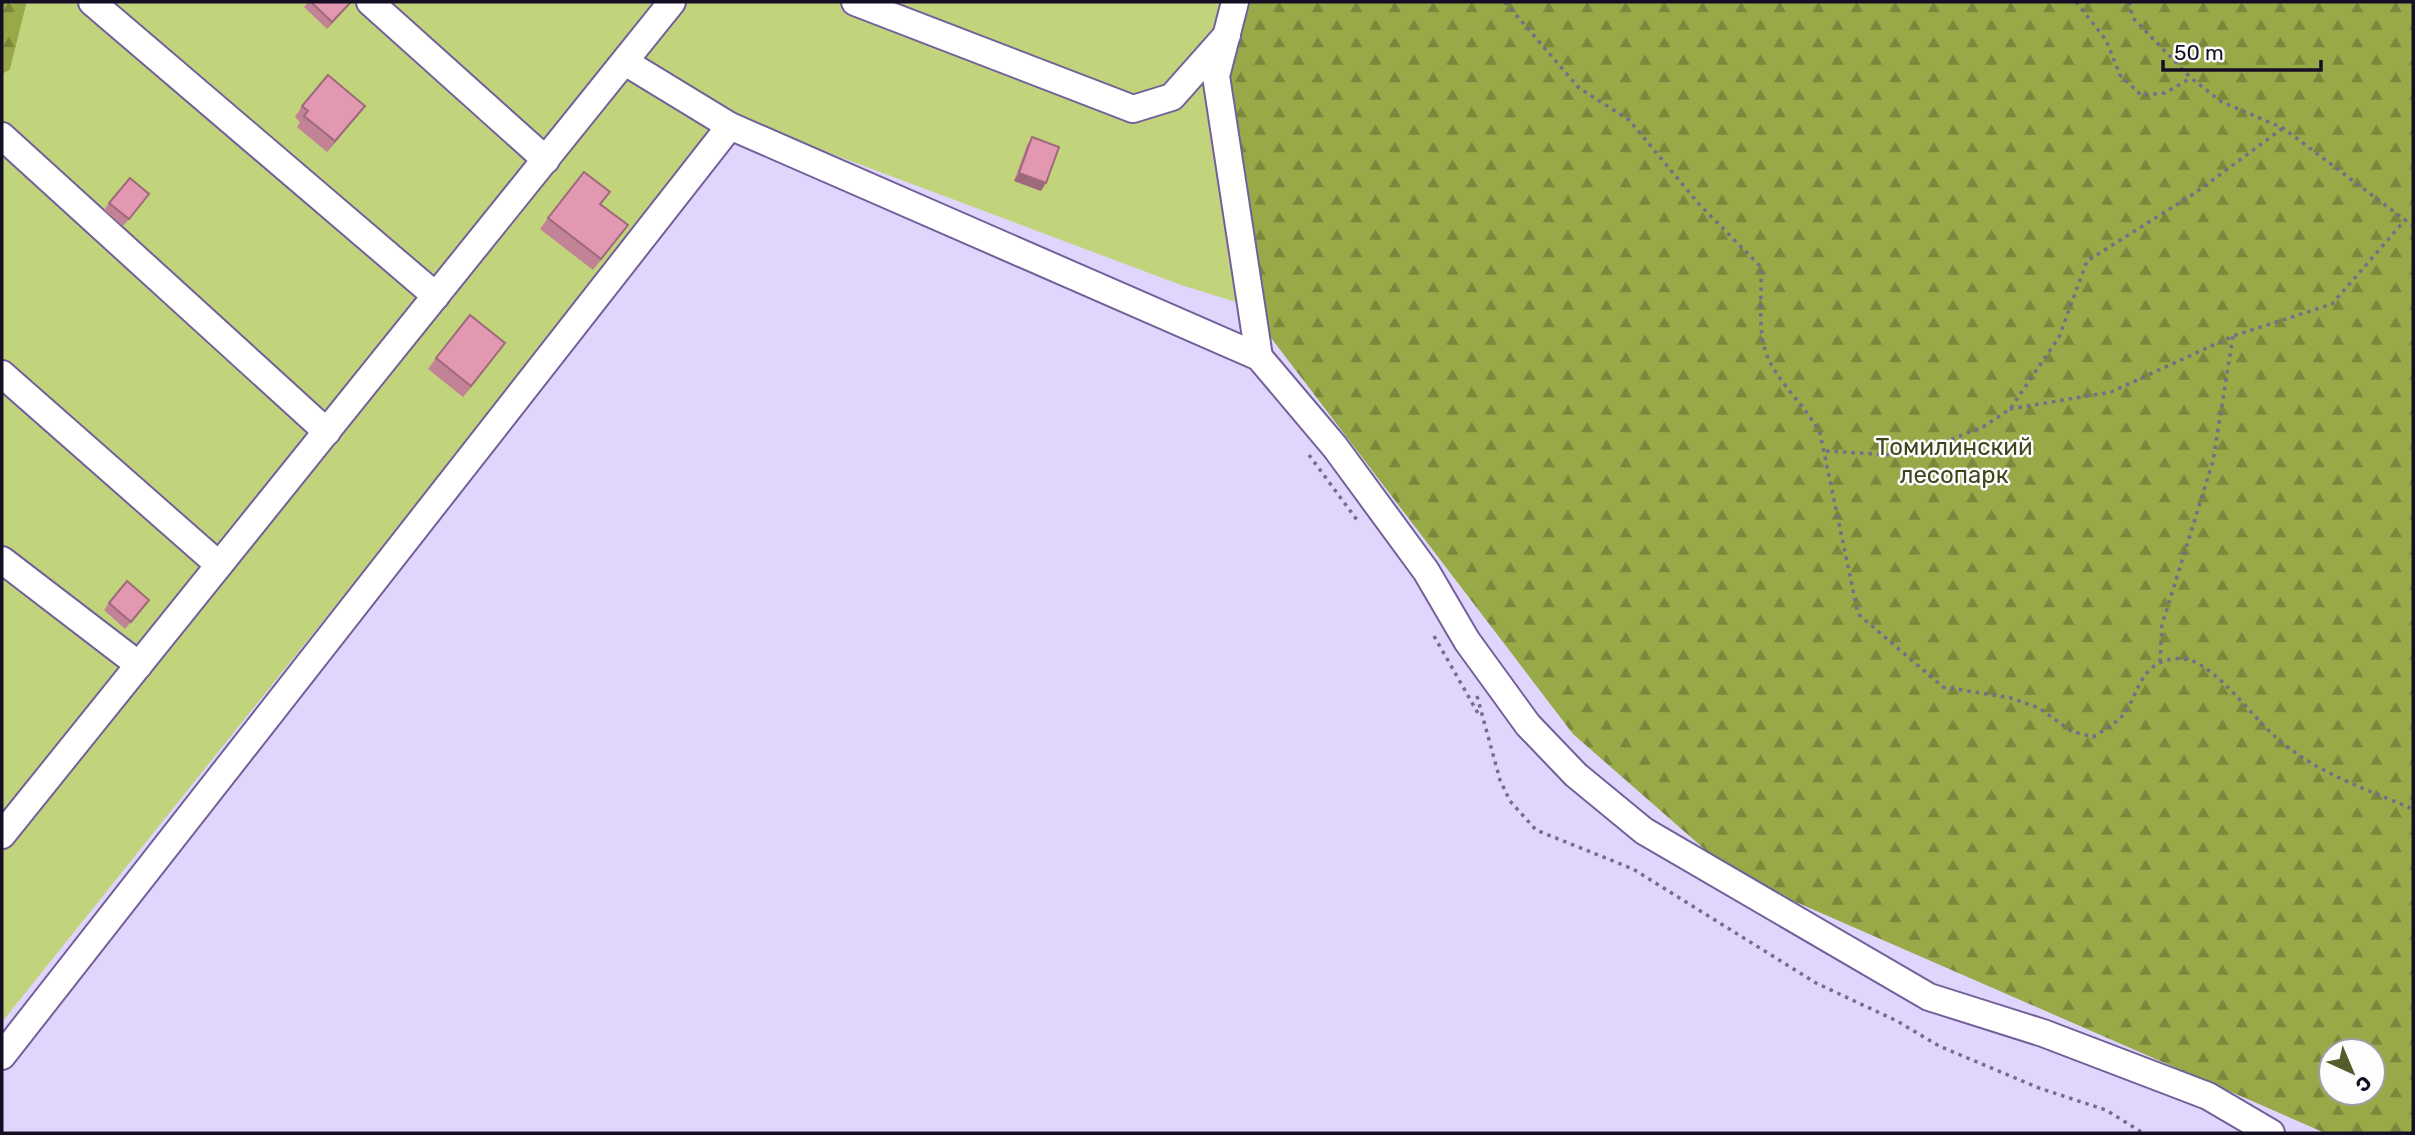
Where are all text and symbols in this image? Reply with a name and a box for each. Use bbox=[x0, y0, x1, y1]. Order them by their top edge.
scale bar bbox=[2163, 28, 2320, 72]
text: 50 m bbox=[2174, 40, 2224, 65]
park label: Томилинский лесопарк bbox=[1875, 433, 2033, 489]
north arrow bbox=[2317, 1037, 2387, 1107]
text: С bbox=[2351, 1071, 2376, 1097]

